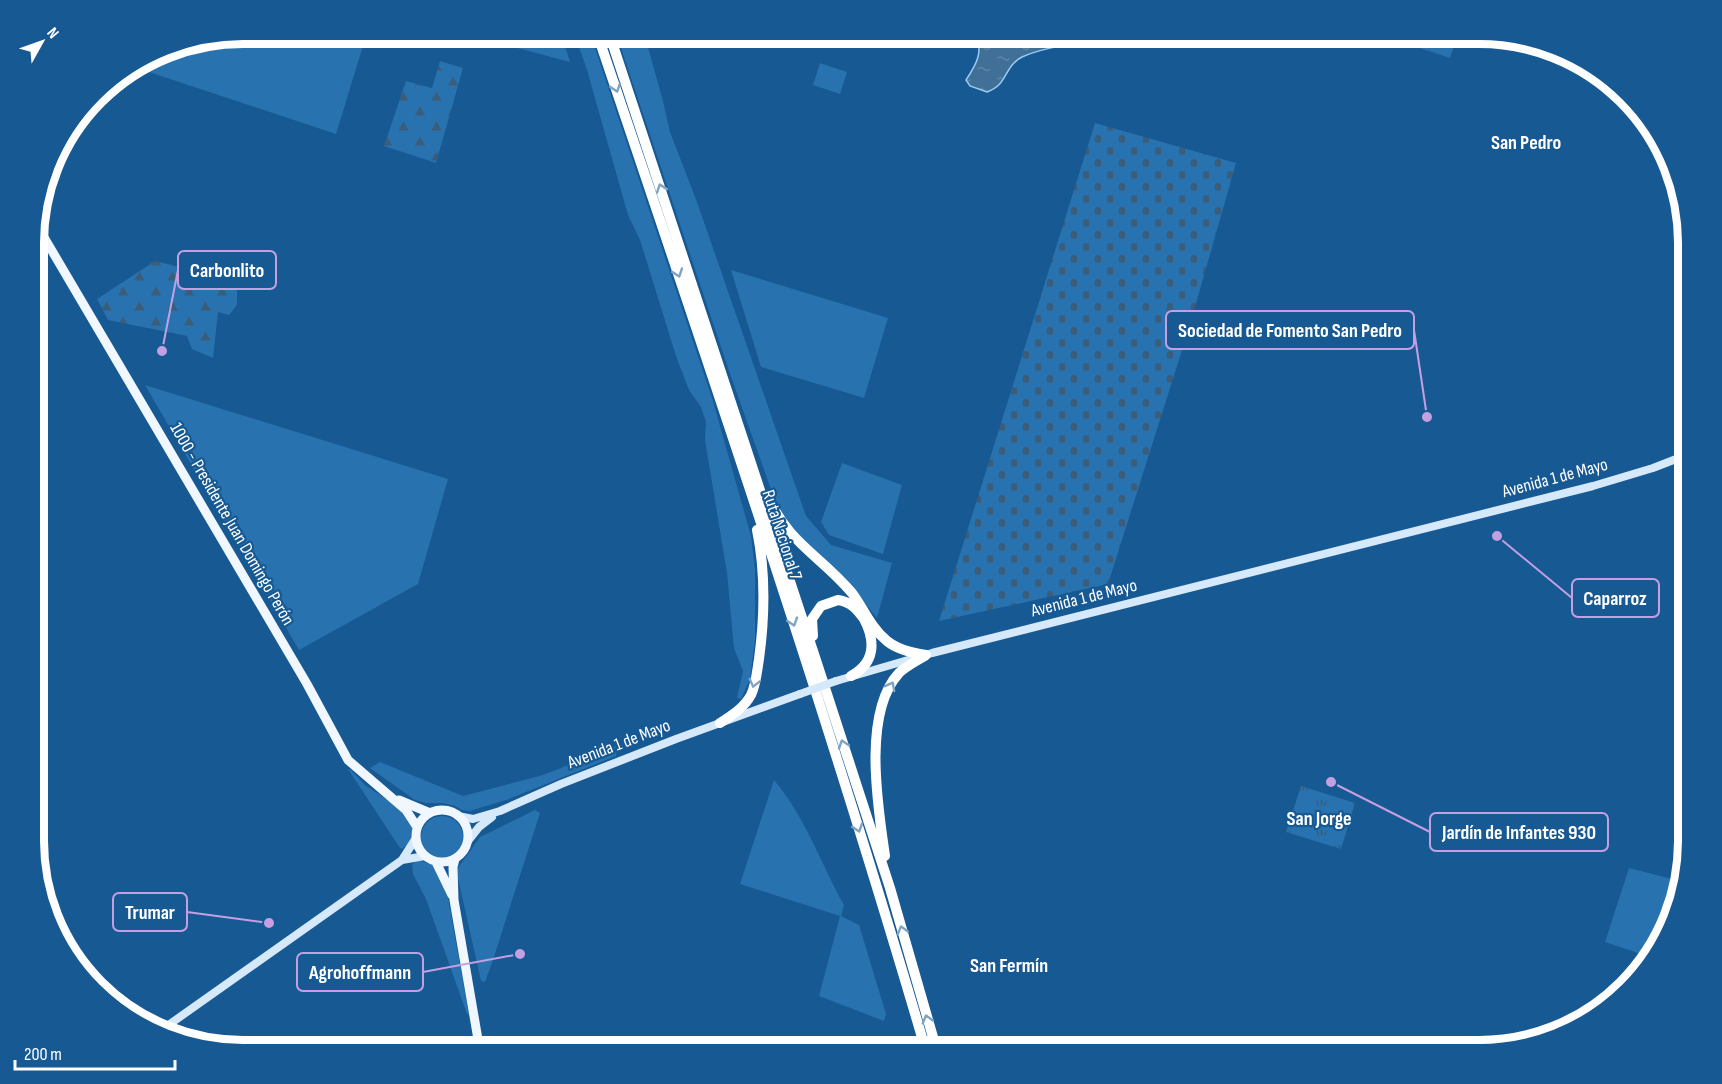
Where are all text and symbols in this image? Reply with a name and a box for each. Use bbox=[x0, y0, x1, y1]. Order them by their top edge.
north arrow bbox=[12, 12, 72, 72]
text: N bbox=[42, 24, 62, 43]
one-way arrow bbox=[609, 83, 621, 93]
district label: San Pedro bbox=[1491, 131, 1561, 155]
one-way arrow bbox=[656, 183, 668, 194]
callout: Carbonlito bbox=[178, 251, 276, 289]
text: Carbonlito bbox=[190, 259, 264, 283]
one-way arrow bbox=[671, 267, 683, 278]
callout: Sociedad de Fomento San Pedro bbox=[1166, 311, 1414, 349]
text: Sociedad de Fomento San Pedro bbox=[1178, 319, 1402, 343]
street label: 1000 - Presidente Juan Domingo Perón bbox=[165, 419, 299, 629]
street label: Avenida 1 de Mayo bbox=[1499, 454, 1610, 502]
street label: Ruta Nacional 7 bbox=[758, 487, 807, 583]
street label: Avenida 1 de Mayo bbox=[1028, 575, 1139, 622]
callout: Caparroz bbox=[1572, 579, 1659, 617]
text: Caparroz bbox=[1583, 587, 1647, 611]
one-way arrow bbox=[785, 616, 798, 627]
one-way arrow bbox=[749, 678, 762, 688]
one-way arrow bbox=[884, 682, 895, 693]
street label: Avenida 1 de Mayo bbox=[564, 715, 673, 774]
one-way arrow bbox=[838, 739, 850, 750]
district label: San Jorge bbox=[1286, 807, 1352, 831]
callout: Jardín de Infantes 930 bbox=[1430, 813, 1608, 851]
text: Jardín de Infantes 930 bbox=[1441, 821, 1596, 845]
one-way arrow bbox=[851, 822, 863, 833]
callout: Trumar bbox=[113, 893, 187, 931]
text: Trumar bbox=[125, 901, 175, 925]
one-way arrow bbox=[897, 926, 909, 936]
callout: Agrohoffmann bbox=[297, 953, 423, 991]
district label: San Fermín bbox=[970, 954, 1048, 978]
text: Agrohoffmann bbox=[308, 961, 411, 985]
one-way arrow bbox=[922, 1014, 934, 1025]
scale bar bbox=[15, 1033, 176, 1071]
text: 200 m bbox=[24, 1044, 62, 1065]

